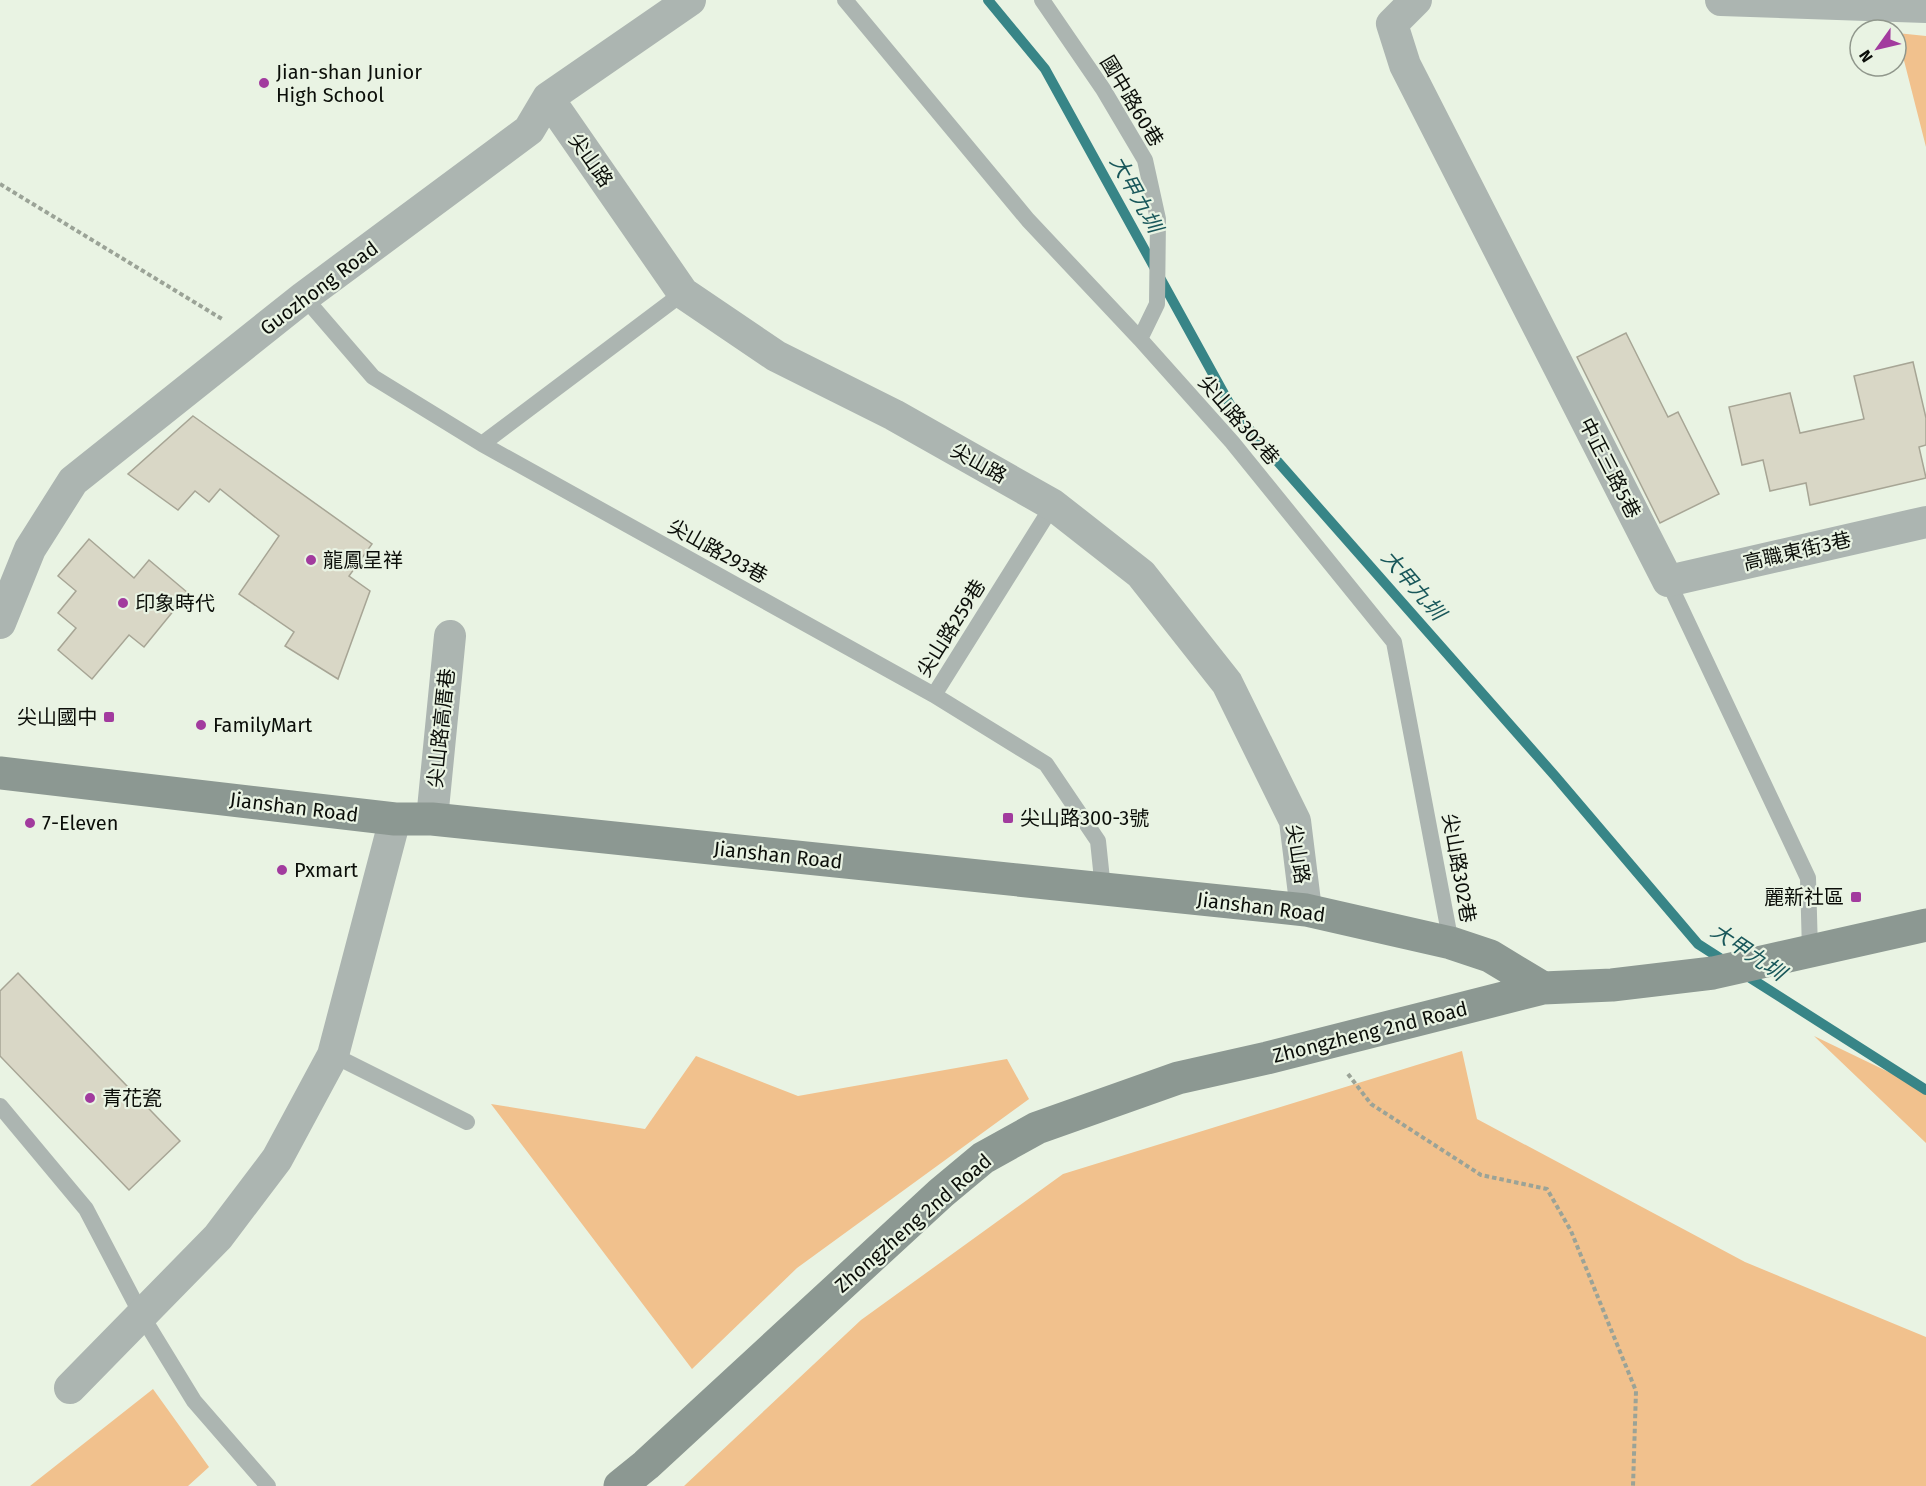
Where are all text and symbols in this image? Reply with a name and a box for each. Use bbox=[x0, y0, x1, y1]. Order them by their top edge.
north arrow bbox=[1848, 18, 1908, 78]
text: N bbox=[1855, 46, 1877, 66]
street label: 國中路60巷 bbox=[1095, 51, 1169, 151]
place label: Jian-shan Junior High School bbox=[276, 60, 422, 107]
marker: Jian-shan Junior High School bbox=[257, 76, 271, 90]
street label: 尖山路 bbox=[564, 129, 618, 191]
water label: 大甲九圳 bbox=[1104, 151, 1169, 240]
street label: Guozhong Road bbox=[255, 236, 383, 340]
street label: 尖山路302巷 bbox=[1194, 370, 1284, 470]
street label: 中正三路5巷 bbox=[1574, 414, 1646, 522]
street label: 尖山路 bbox=[947, 438, 1011, 488]
street label: 尖山路293巷 bbox=[664, 514, 772, 588]
street label: 高職東街3巷 bbox=[1741, 527, 1853, 575]
water label: 大甲九圳 bbox=[1376, 545, 1452, 627]
place label: 龍鳳呈祥 bbox=[323, 548, 403, 572]
marker: 龍鳳呈祥 bbox=[304, 553, 318, 567]
street label: 尖山路259巷 bbox=[912, 575, 990, 681]
place label: 印象時代 bbox=[135, 591, 215, 615]
marker: 印象時代 bbox=[116, 596, 130, 610]
street label: 尖山路高厝巷 bbox=[423, 667, 459, 789]
place label: 尖山國中 bbox=[17, 705, 97, 729]
marker: 尖山國中 bbox=[102, 710, 116, 724]
place label: FamilyMart bbox=[213, 713, 313, 737]
marker: FamilyMart bbox=[194, 718, 208, 732]
street label: Jianshan Road bbox=[228, 787, 360, 827]
place label: 尖山路300-3號 bbox=[1020, 806, 1149, 830]
place label: 7-Eleven bbox=[42, 811, 118, 835]
marker: 尖山路300-3號 bbox=[1001, 811, 1015, 825]
street label: 尖山路302巷 bbox=[1438, 811, 1480, 925]
marker: 7-Eleven bbox=[23, 816, 37, 830]
street label: 尖山路 bbox=[1281, 822, 1315, 886]
street label: Jianshan Road bbox=[712, 836, 844, 874]
place label: Pxmart bbox=[294, 858, 359, 882]
marker: Pxmart bbox=[275, 863, 289, 877]
place label: 麗新社區 bbox=[1764, 885, 1844, 909]
street label: Jianshan Road bbox=[1195, 887, 1327, 927]
marker: 麗新社區 bbox=[1849, 890, 1863, 904]
water label: 大甲九圳 bbox=[1706, 918, 1793, 988]
street label: Zhongzheng 2nd Road bbox=[1270, 996, 1470, 1068]
place label: 青花瓷 bbox=[102, 1086, 162, 1110]
marker: 青花瓷 bbox=[83, 1091, 97, 1105]
street label: Zhongzheng 2nd Road bbox=[830, 1148, 996, 1298]

